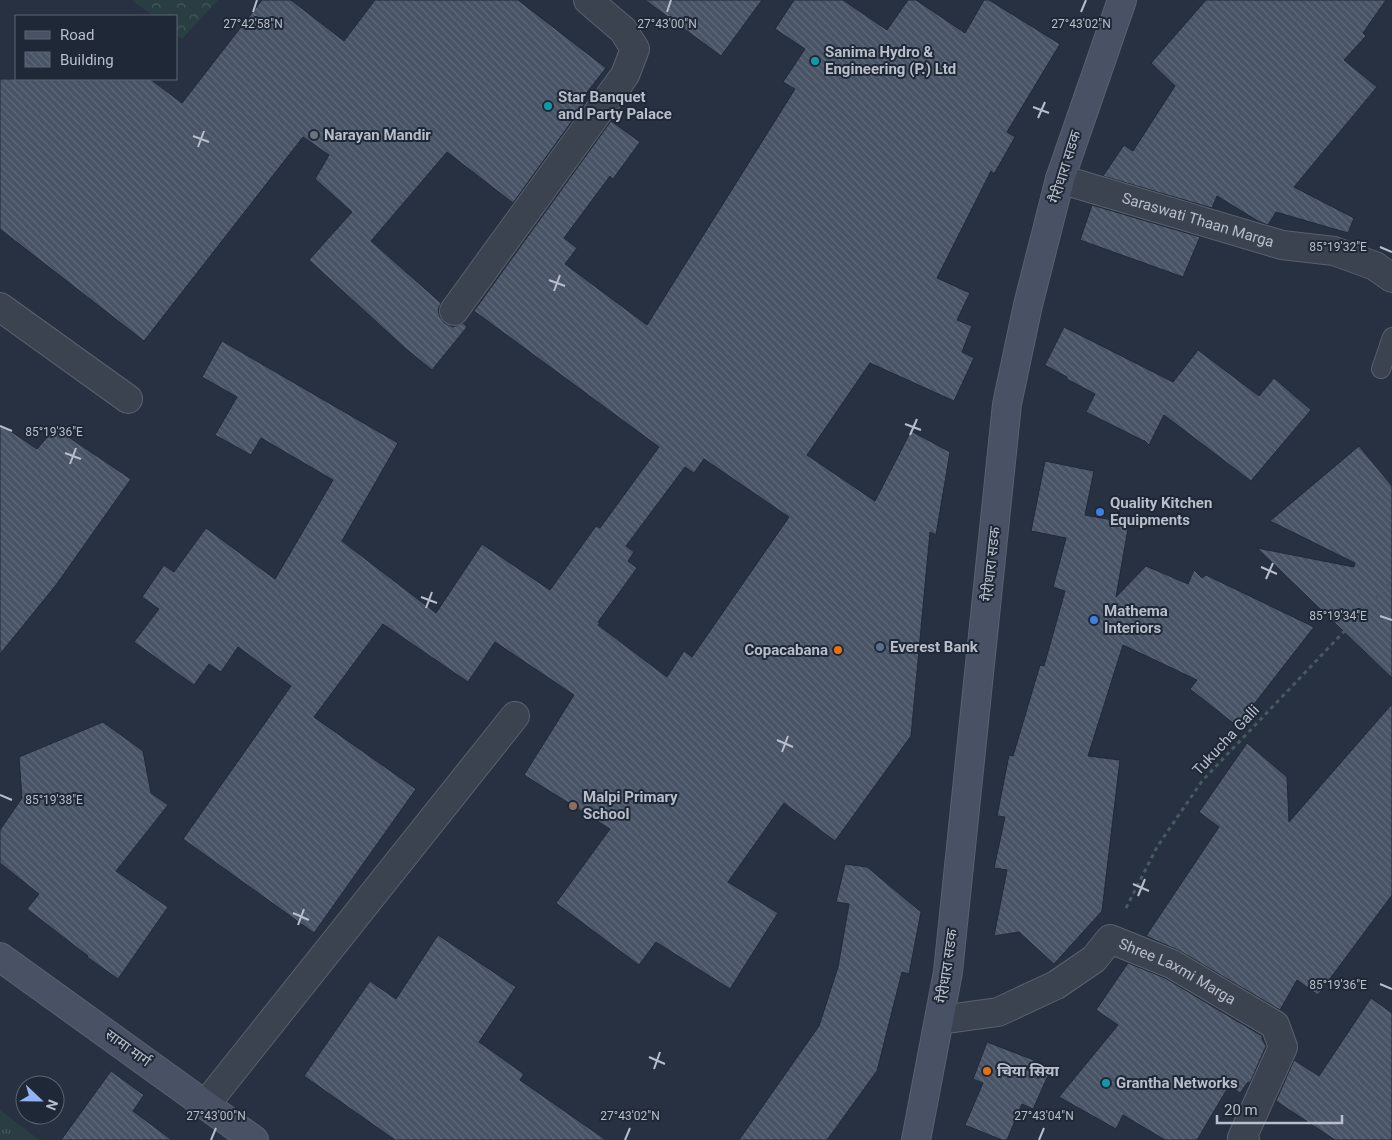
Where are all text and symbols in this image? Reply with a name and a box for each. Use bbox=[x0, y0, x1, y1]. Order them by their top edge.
legend bbox=[15, 15, 178, 80]
text: 27°42'58"N bbox=[223, 17, 283, 31]
text: 27°43'00"N bbox=[637, 17, 697, 31]
text: 27°43'02"N bbox=[1051, 17, 1111, 31]
text: Road bbox=[60, 26, 94, 44]
place label: Sanima Hydro & Engineering (P.) Ltd bbox=[825, 43, 956, 78]
text: Building bbox=[60, 51, 114, 69]
marker: Sanima Hydro & Engineering (P.) Ltd bbox=[809, 55, 821, 67]
place label: Star Banquet and Party Palace bbox=[558, 88, 672, 123]
marker: Star Banquet and Party Palace bbox=[542, 100, 554, 112]
place label: Narayan Mandir bbox=[324, 126, 431, 144]
street label: गैरीधारा सडक bbox=[1045, 128, 1085, 206]
marker: Narayan Mandir bbox=[308, 129, 320, 141]
street label: Saraswati Thaan Marga bbox=[1120, 189, 1276, 251]
text: 85°19'32"E bbox=[1309, 240, 1367, 254]
text: 85°19'36"E bbox=[25, 425, 83, 439]
place label: Quality Kitchen Equipments bbox=[1110, 494, 1212, 529]
marker: Quality Kitchen Equipments bbox=[1094, 506, 1106, 518]
street label: गैरीधारा सडक bbox=[978, 525, 1004, 602]
place label: Mathema Interiors bbox=[1104, 602, 1168, 637]
text: 85°19'34"E bbox=[1309, 609, 1367, 623]
marker: Mathema Interiors bbox=[1088, 614, 1100, 626]
place label: Everest Bank bbox=[890, 638, 979, 656]
place label: Copacabana bbox=[745, 641, 828, 659]
marker: Everest Bank bbox=[874, 641, 886, 653]
marker: Copacabana bbox=[832, 644, 844, 656]
street label: Tukucha Galli bbox=[1189, 701, 1263, 779]
place label: Malpi Primary School bbox=[583, 788, 678, 823]
text: 85°19'38"E bbox=[25, 793, 83, 807]
marker: Malpi Primary School bbox=[567, 800, 579, 812]
street label: गैरीधारा सडक bbox=[933, 927, 961, 1004]
street label: Shree Laxmi Marga bbox=[1116, 935, 1239, 1009]
text: 85°19'36"E bbox=[1309, 978, 1367, 992]
street label: सामा मार्ग bbox=[102, 1025, 155, 1071]
place label: चिया सिया bbox=[997, 1062, 1059, 1080]
marker: चिया सिया bbox=[981, 1065, 993, 1077]
place label: Grantha Networks bbox=[1116, 1074, 1238, 1092]
north arrow bbox=[15, 1075, 65, 1125]
marker: Grantha Networks bbox=[1100, 1077, 1112, 1089]
scale bar bbox=[1217, 1092, 1342, 1124]
text: N bbox=[43, 1097, 61, 1112]
text: 20 m bbox=[1224, 1101, 1258, 1119]
text: 27°43'00"N bbox=[186, 1109, 246, 1123]
text: 27°43'02"N bbox=[600, 1109, 660, 1123]
text: 27°43'04"N bbox=[1014, 1109, 1074, 1123]

